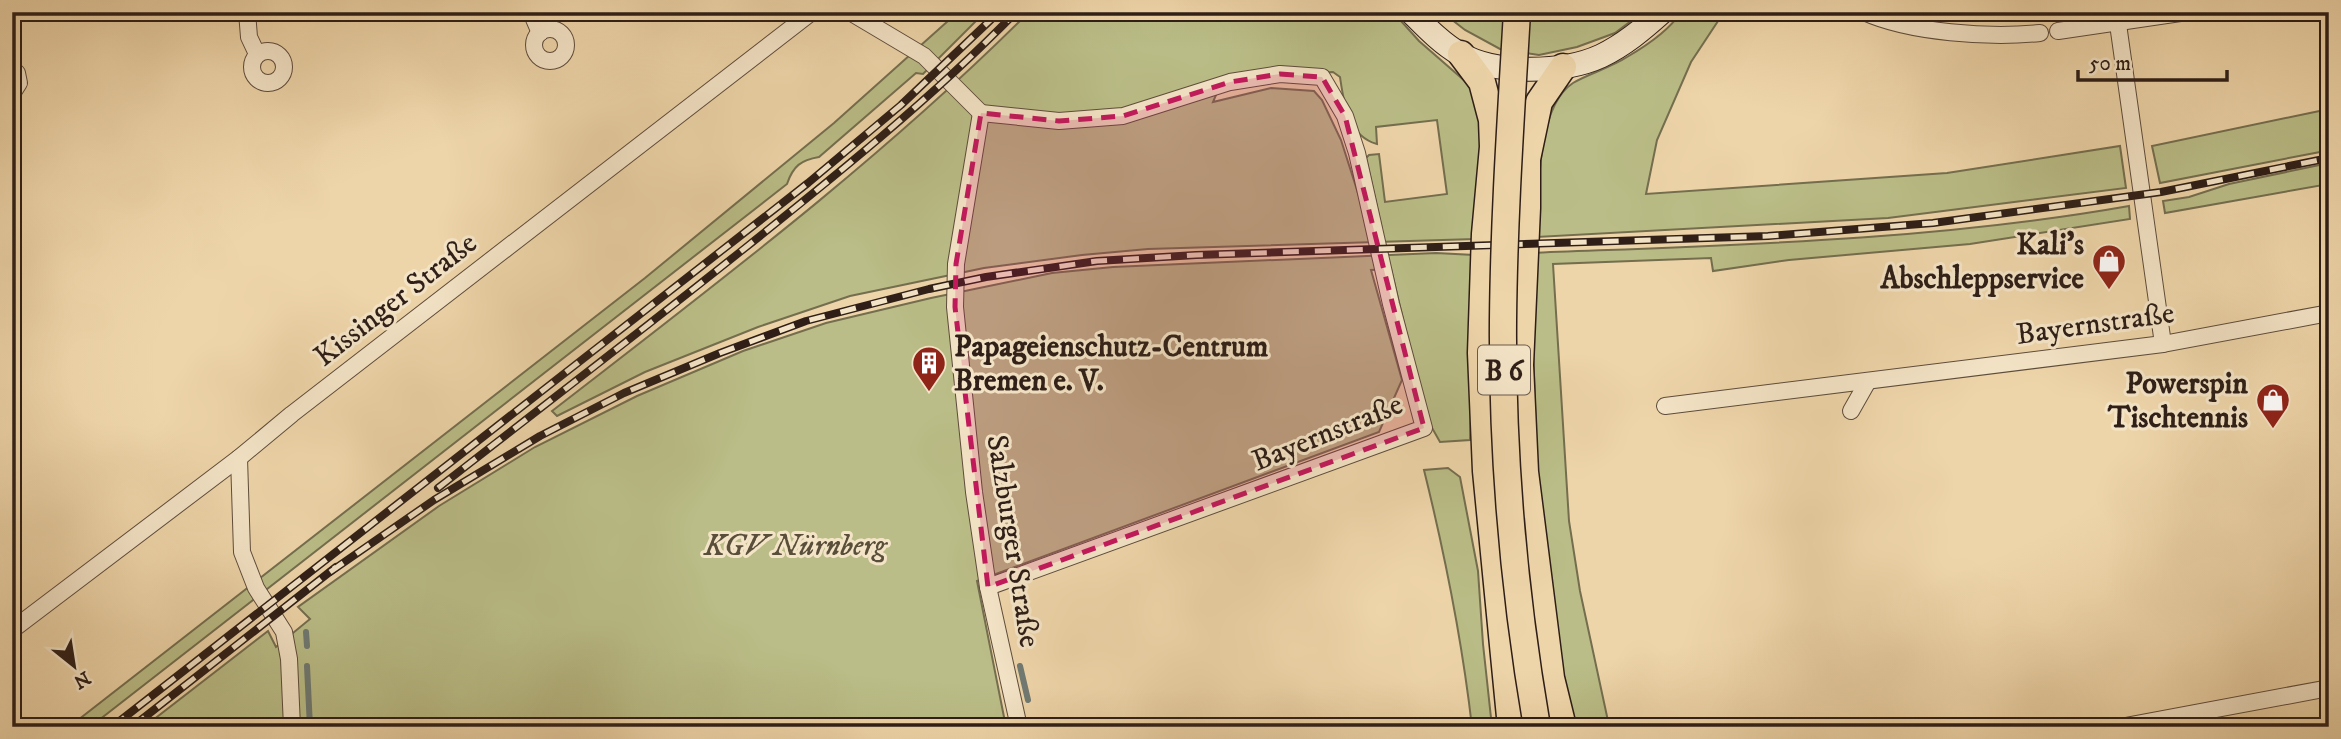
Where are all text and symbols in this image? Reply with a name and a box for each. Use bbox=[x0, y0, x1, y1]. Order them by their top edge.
scale bar bbox=[2078, 38, 2227, 82]
text: 50 m bbox=[2089, 51, 2131, 77]
street label: Kissinger Straße bbox=[307, 225, 485, 375]
place label: Kali's Abschleppservice bbox=[1879, 227, 2085, 298]
shop icon: Kali's Abschleppservice bbox=[2090, 242, 2128, 291]
street label: Bayernstraße bbox=[2014, 295, 2177, 354]
place label: Papageienschutz-Centrum Bremen e. V. bbox=[954, 329, 1269, 400]
building icon: Papageienschutz-Centrum Bremen e. V. bbox=[910, 344, 948, 393]
road number: B 6 bbox=[1478, 346, 1530, 394]
place label: Powerspin Tischtennis bbox=[2107, 366, 2248, 437]
shop icon: Powerspin Tischtennis bbox=[2254, 381, 2292, 430]
street label: Bayernstraße bbox=[1247, 386, 1408, 480]
street label: Salzburger Straße bbox=[977, 432, 1048, 650]
park label: KGV Nürnberg bbox=[703, 528, 889, 565]
north arrow bbox=[38, 630, 108, 700]
text: N bbox=[69, 666, 94, 693]

